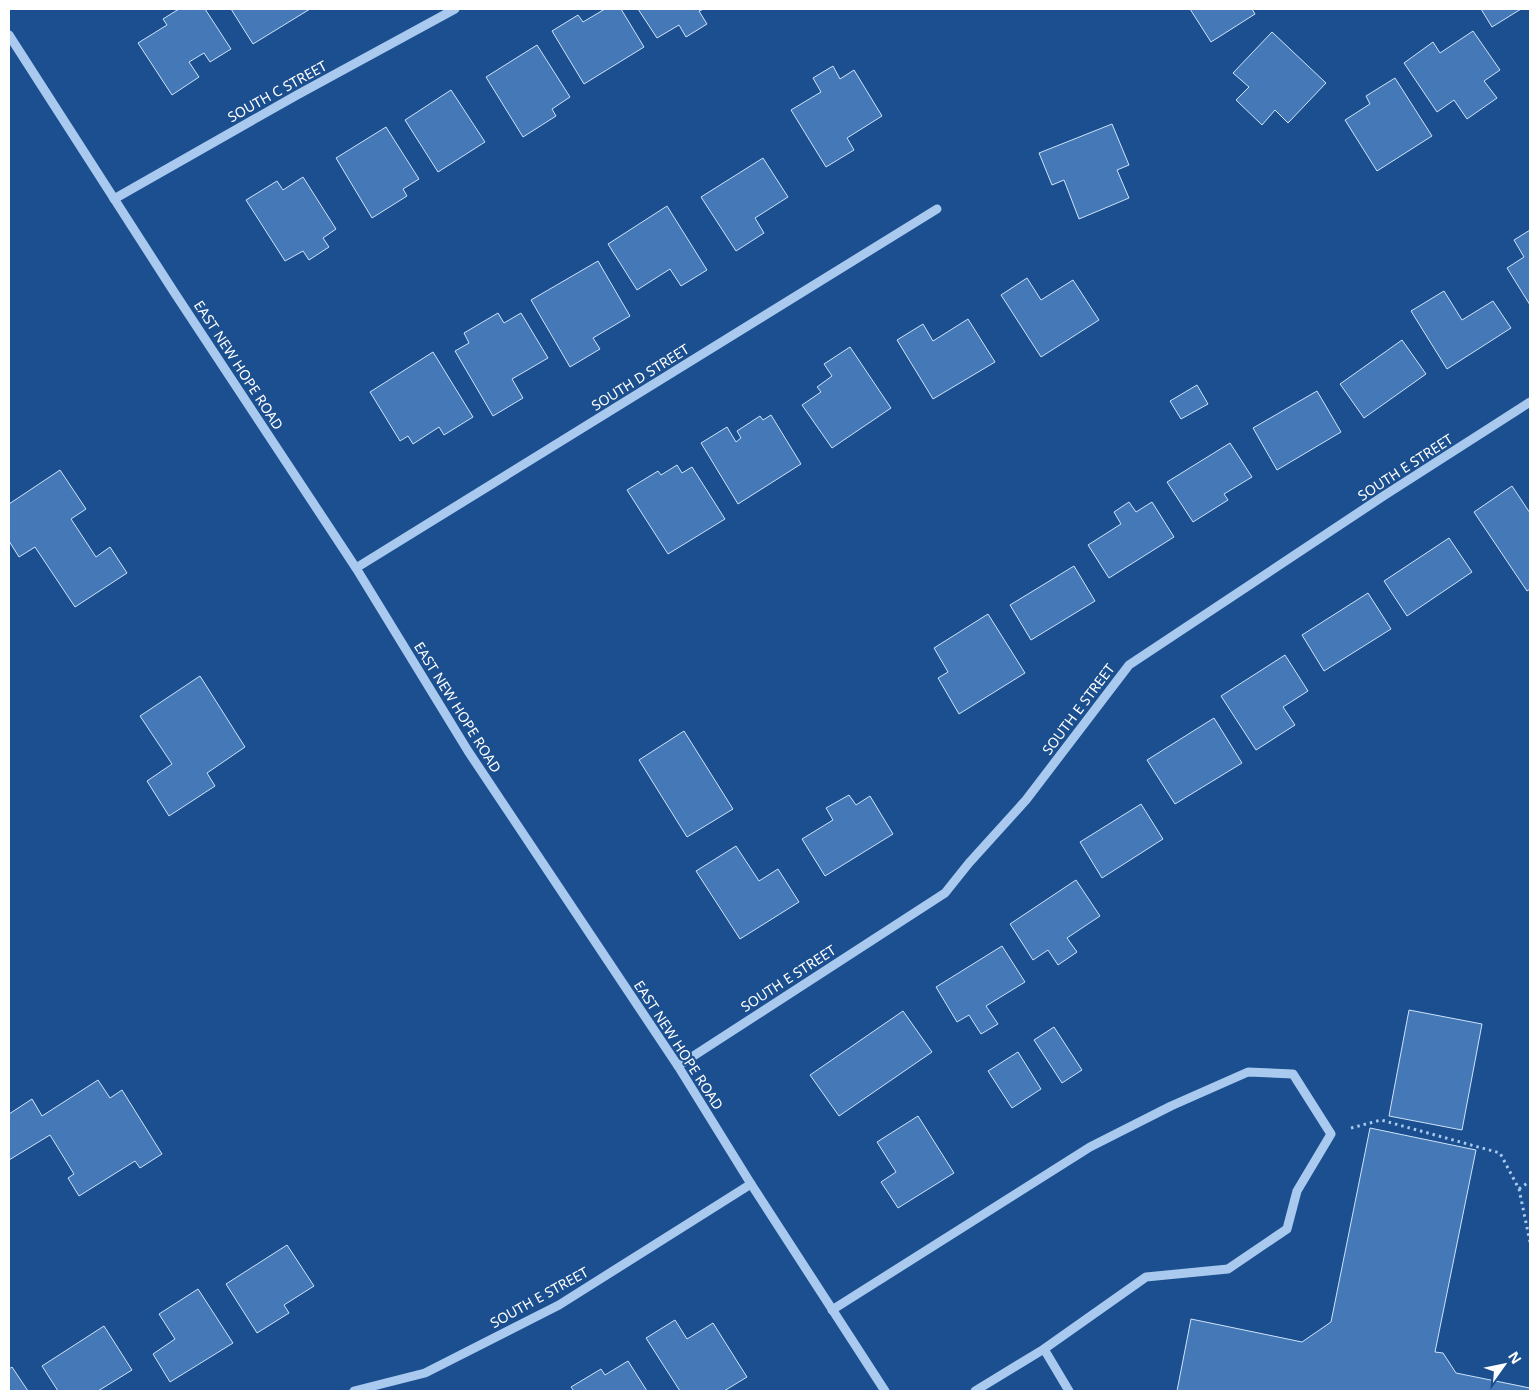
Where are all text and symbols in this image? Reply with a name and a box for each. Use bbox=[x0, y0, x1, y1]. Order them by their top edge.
street label: SOUTH C STREET bbox=[224, 56, 330, 126]
street label: EAST NEW HOPE ROAD bbox=[190, 297, 288, 433]
street label: SOUTH D STREET bbox=[587, 339, 693, 415]
street label: SOUTH E STREET bbox=[1354, 429, 1456, 505]
street label: EAST NEW HOPE ROAD bbox=[410, 638, 506, 776]
street label: SOUTH E STREET bbox=[1037, 659, 1119, 758]
street label: SOUTH E STREET bbox=[737, 940, 839, 1016]
street label: EAST NEW HOPE ROAD bbox=[630, 977, 728, 1113]
street label: SOUTH E STREET bbox=[486, 1262, 592, 1332]
north arrow bbox=[1479, 1340, 1529, 1390]
text: N bbox=[1504, 1348, 1526, 1368]

